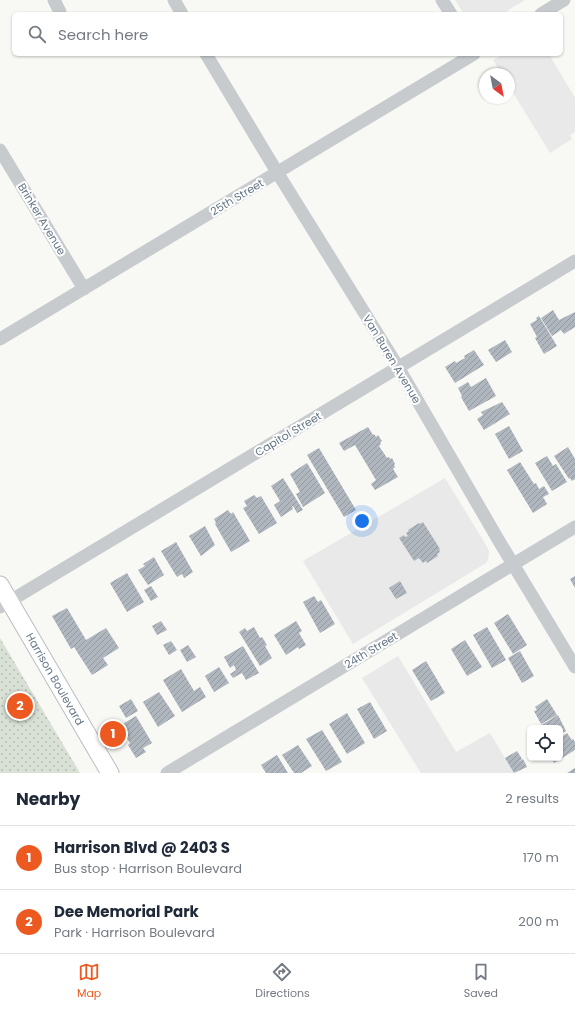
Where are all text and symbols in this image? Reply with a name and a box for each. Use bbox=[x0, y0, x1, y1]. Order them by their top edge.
search box bbox=[12, 12, 563, 56]
icon: search bbox=[26, 23, 48, 45]
text: Search here bbox=[58, 24, 148, 45]
north arrow bbox=[479, 68, 515, 104]
street label: 25th Street bbox=[207, 175, 267, 219]
street label: Brinker Avenue bbox=[14, 180, 70, 258]
street label: Van Buren Avenue bbox=[359, 312, 425, 406]
street label: Capitol Street bbox=[252, 408, 324, 460]
your location bbox=[352, 511, 372, 531]
street label: 24th Street bbox=[341, 628, 401, 672]
street label: Harrison Boulevard bbox=[22, 630, 88, 728]
pin: 2 bbox=[7, 691, 33, 721]
pin: 1 bbox=[100, 719, 126, 749]
map controls bbox=[527, 725, 563, 761]
button: locate bbox=[527, 725, 563, 761]
text: Nearby bbox=[16, 787, 80, 811]
text: 2 results bbox=[505, 789, 559, 808]
text: Harrison Blvd @ 2403 S bbox=[54, 837, 230, 858]
text: 1 bbox=[27, 848, 31, 867]
text: 170 m bbox=[523, 848, 559, 867]
text: Bus stop · Harrison Boulevard bbox=[54, 859, 242, 878]
text: Dee Memorial Park bbox=[54, 901, 199, 922]
text: 2 bbox=[25, 912, 33, 931]
text: 200 m bbox=[518, 912, 559, 931]
text: Park · Harrison Boulevard bbox=[54, 923, 215, 942]
tab: Map bbox=[77, 961, 101, 1002]
tab: Directions bbox=[255, 961, 310, 1002]
tab: Saved bbox=[464, 961, 498, 1002]

